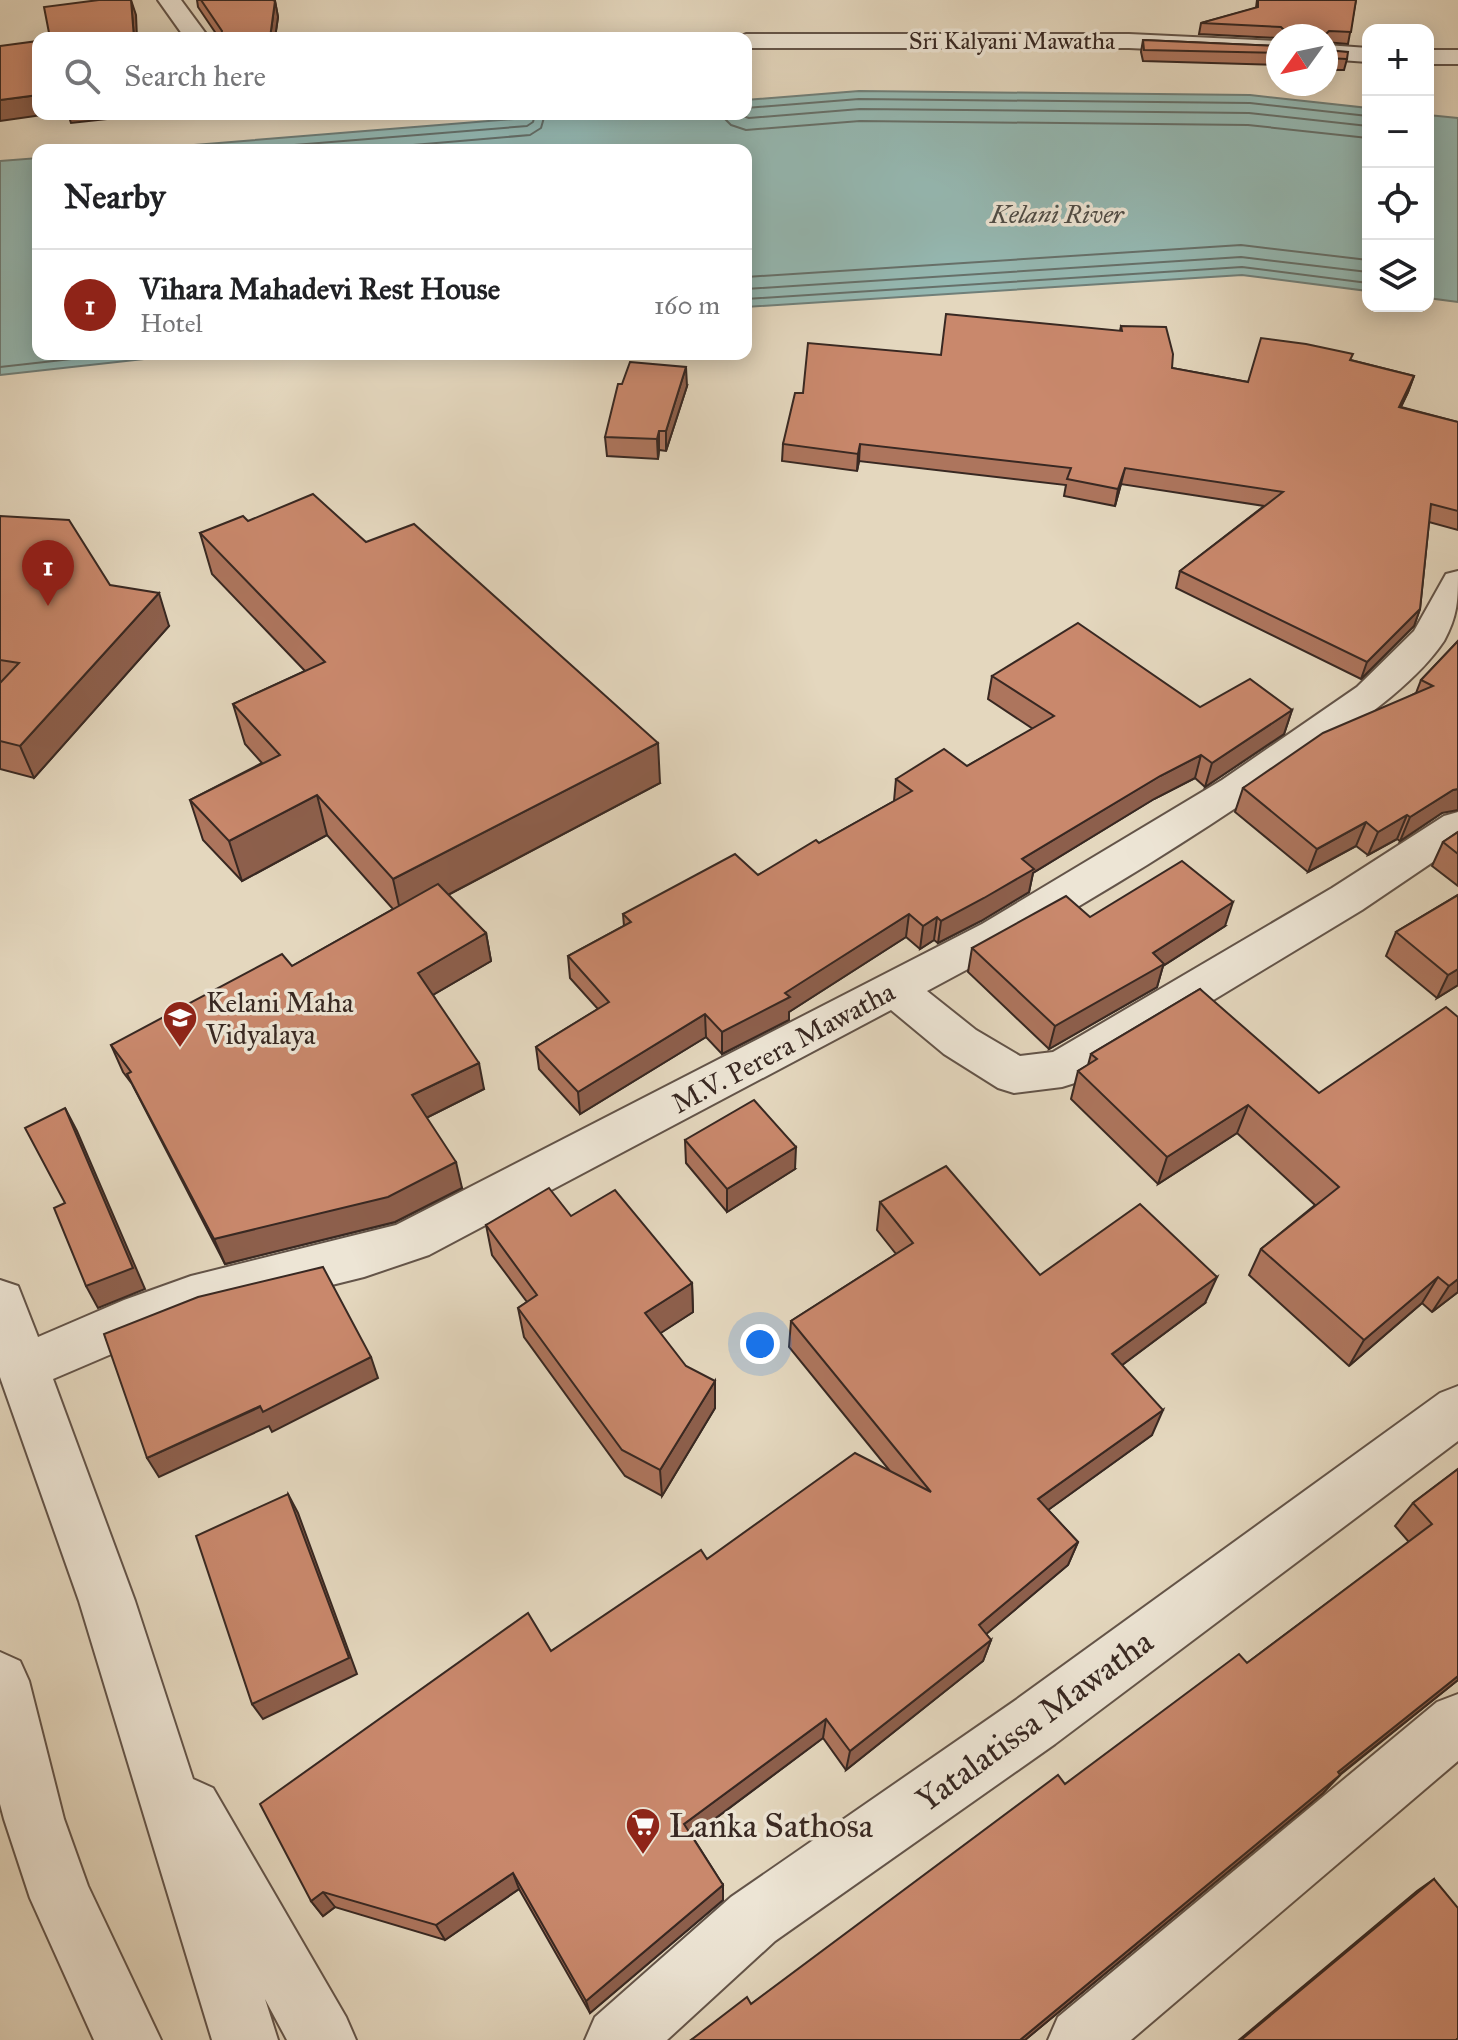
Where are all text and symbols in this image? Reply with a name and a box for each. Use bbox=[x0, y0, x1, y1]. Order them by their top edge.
north arrow bbox=[1266, 24, 1338, 96]
map controls bbox=[1362, 24, 1434, 312]
button: + bbox=[1362, 24, 1434, 96]
street label: Sri Kalyani Mawatha bbox=[909, 26, 1116, 56]
search box bbox=[32, 32, 752, 120]
icon: search bbox=[60, 54, 104, 98]
text: Search here bbox=[124, 58, 266, 94]
button: − bbox=[1362, 96, 1434, 168]
button: locate bbox=[1362, 168, 1434, 240]
text: Nearby bbox=[64, 176, 166, 217]
water label: Kelani River bbox=[988, 198, 1125, 230]
button: layers bbox=[1362, 240, 1434, 312]
text: Vihara Mahadevi Rest House bbox=[140, 271, 500, 307]
text: 1 bbox=[85, 289, 95, 321]
text: 160 m bbox=[654, 289, 720, 321]
text: Hotel bbox=[140, 307, 203, 339]
pin: 1 bbox=[22, 540, 74, 606]
street label: M.V. Perera Mawatha bbox=[666, 974, 901, 1121]
place label: Kelani Maha Vidyalaya bbox=[205, 985, 354, 1052]
school or university icon: Kelani Maha Vidyalaya bbox=[161, 999, 199, 1049]
your location bbox=[740, 1324, 780, 1364]
street label: Yatalatissa Mawatha bbox=[908, 1620, 1161, 1820]
place label: Lanka Sathosa bbox=[669, 1805, 874, 1846]
supermarket icon: Lanka Sathosa bbox=[624, 1806, 662, 1856]

